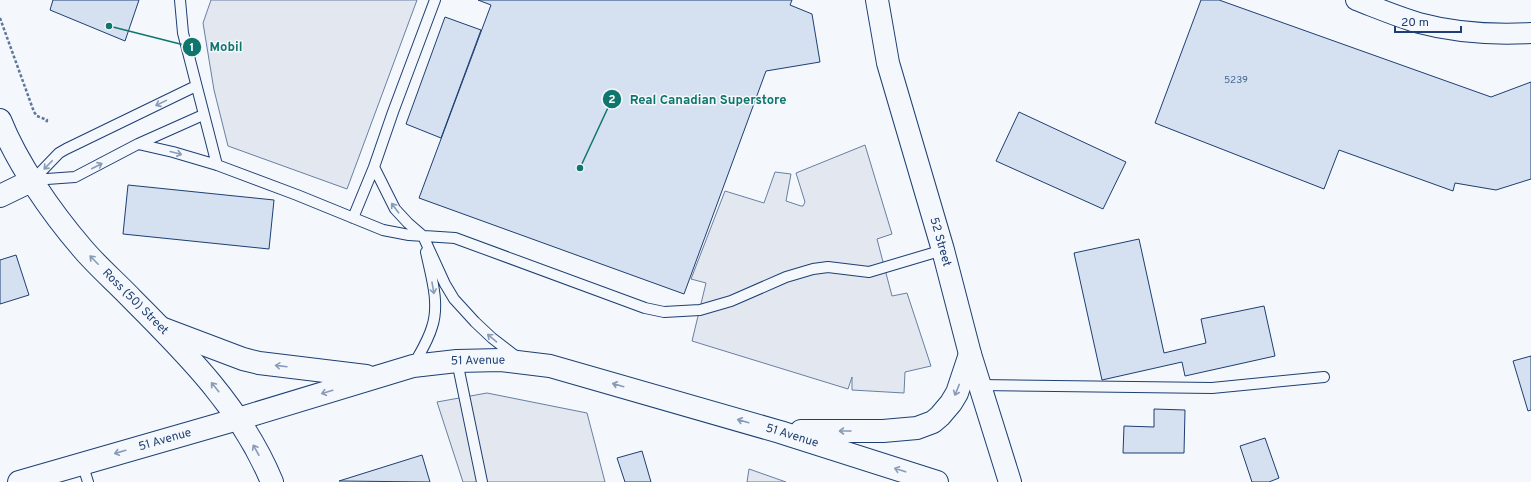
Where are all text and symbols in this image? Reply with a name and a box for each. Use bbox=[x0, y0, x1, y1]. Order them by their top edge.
scale bar bbox=[1395, 8, 1461, 34]
text: 20 m bbox=[1401, 15, 1429, 31]
callout: Mobil bbox=[182, 34, 251, 59]
text: 1 bbox=[190, 40, 194, 56]
text: Mobil bbox=[210, 40, 242, 56]
house number: 5239 bbox=[1224, 74, 1248, 87]
callout: Real Canadian Superstore bbox=[602, 87, 794, 112]
text: 2 bbox=[608, 92, 616, 108]
text: Real Canadian Superstore bbox=[630, 93, 786, 109]
one-way arrow bbox=[155, 100, 167, 107]
one-way arrow bbox=[170, 150, 183, 157]
one-way arrow bbox=[43, 160, 52, 170]
one-way arrow bbox=[91, 161, 103, 169]
one-way arrow bbox=[391, 203, 400, 214]
street label: 52 Street bbox=[925, 215, 955, 269]
one-way arrow bbox=[89, 255, 99, 265]
street label: Ross (50) Street bbox=[98, 265, 172, 339]
one-way arrow bbox=[429, 281, 437, 294]
one-way arrow bbox=[487, 333, 497, 342]
street label: 51 Avenue bbox=[451, 353, 505, 369]
one-way arrow bbox=[275, 362, 288, 370]
one-way arrow bbox=[611, 381, 624, 388]
one-way arrow bbox=[211, 382, 220, 393]
one-way arrow bbox=[953, 384, 961, 396]
one-way arrow bbox=[321, 389, 334, 396]
one-way arrow bbox=[736, 417, 749, 424]
street label: 51 Avenue bbox=[764, 420, 820, 452]
street label: 51 Avenue bbox=[137, 425, 193, 455]
one-way arrow bbox=[839, 427, 852, 435]
one-way arrow bbox=[252, 444, 260, 456]
one-way arrow bbox=[113, 449, 126, 457]
one-way arrow bbox=[894, 466, 907, 473]

